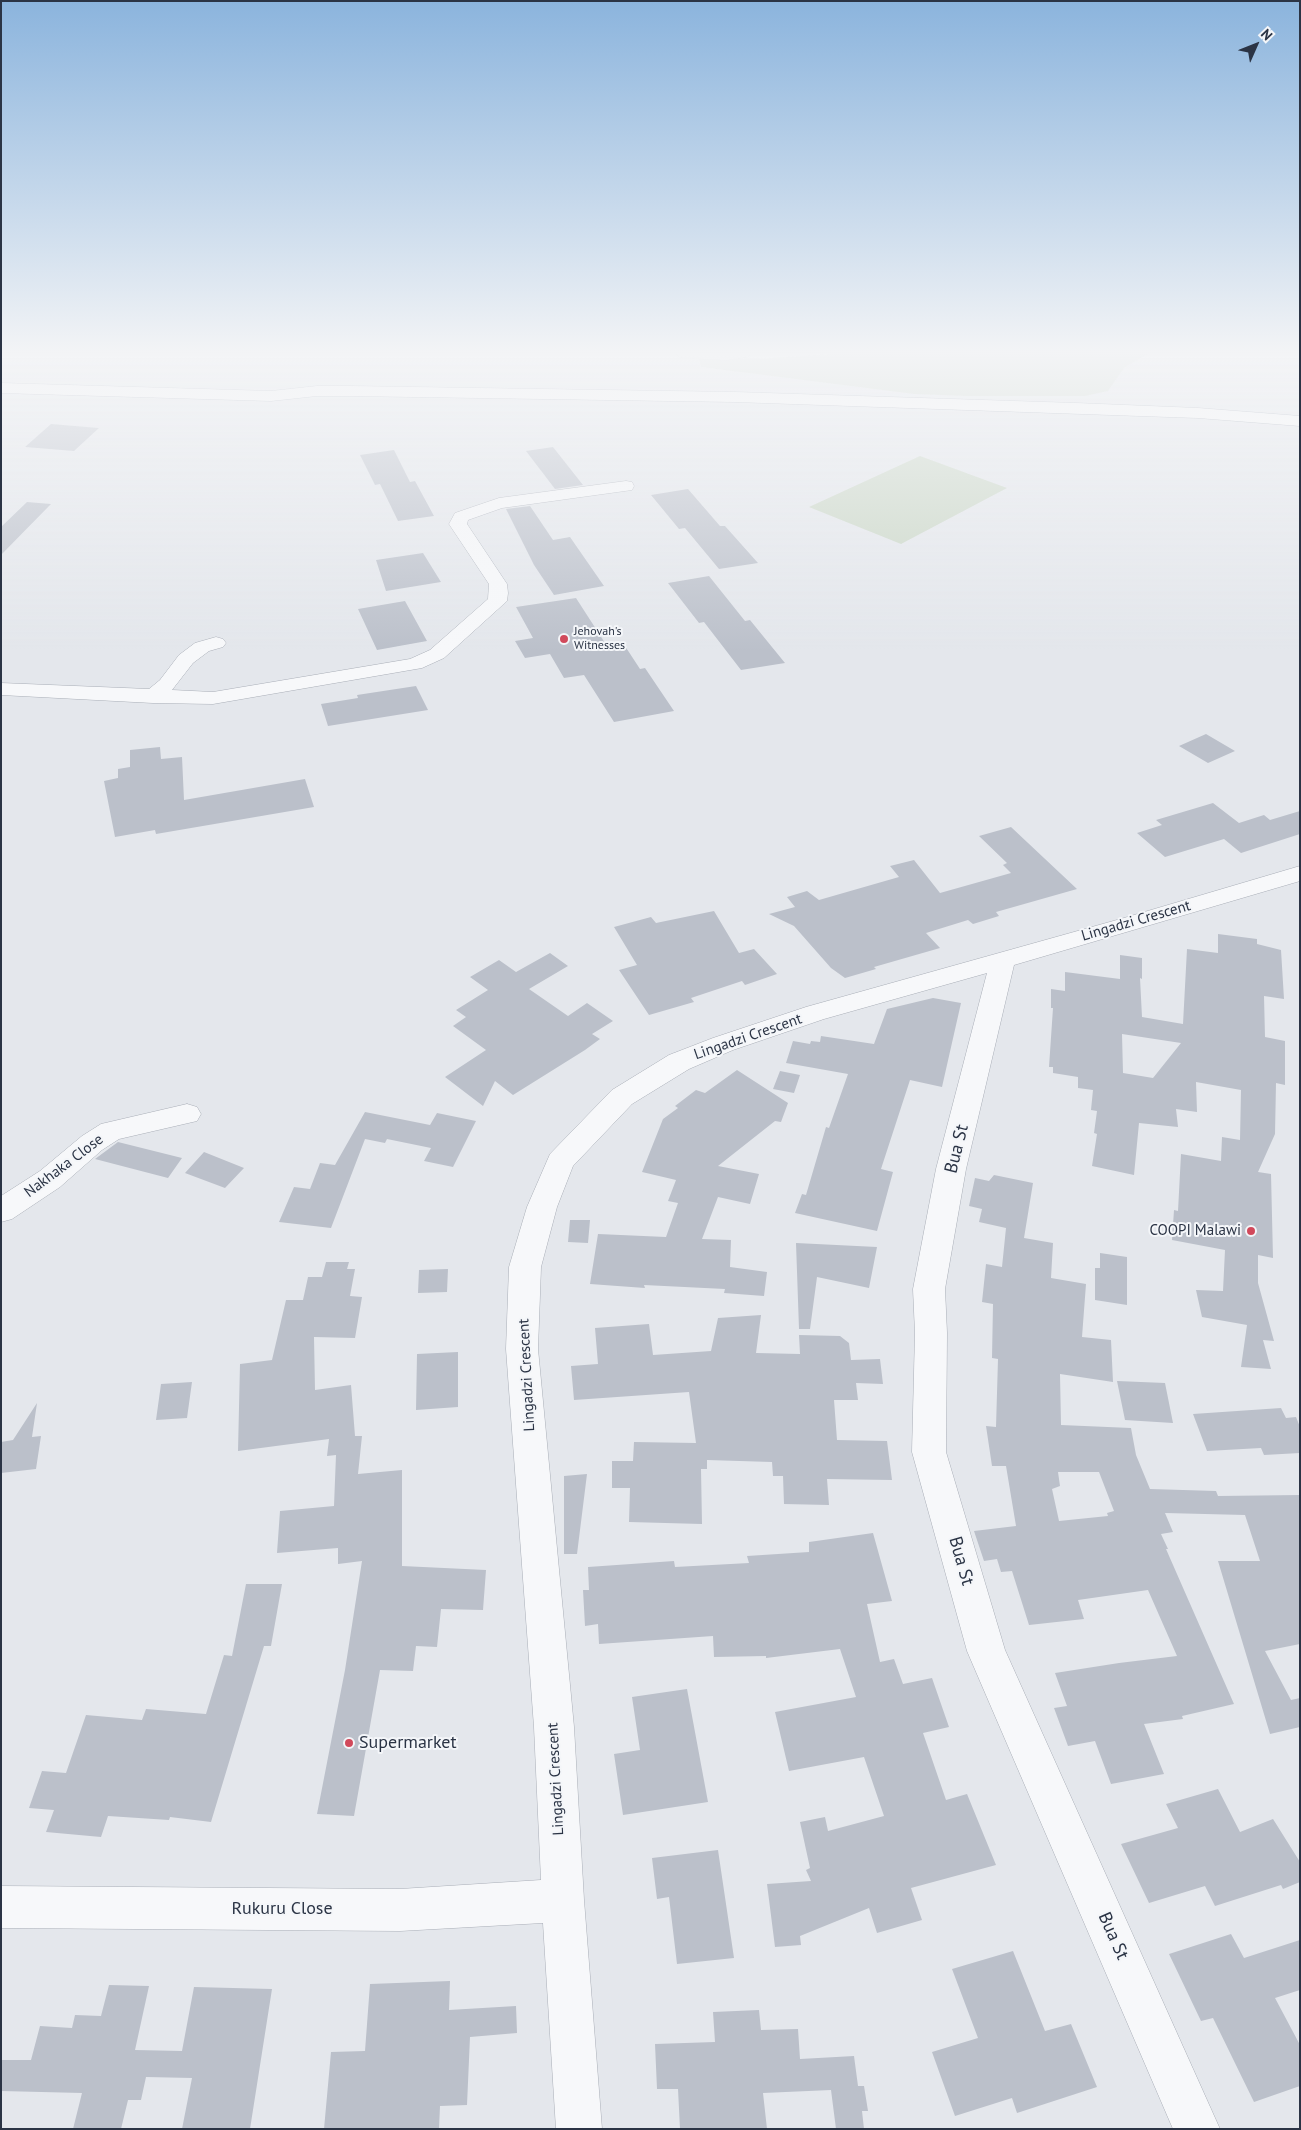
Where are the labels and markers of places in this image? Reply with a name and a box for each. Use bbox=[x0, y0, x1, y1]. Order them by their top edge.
place label: Jehovah's Witnesses bbox=[574, 625, 625, 653]
marker: Jehovah's Witnesses bbox=[558, 633, 570, 645]
place label: COOPI Malawi bbox=[1149, 1222, 1241, 1240]
marker: COOPI Malawi bbox=[1245, 1225, 1257, 1237]
place label: Supermarket bbox=[359, 1732, 457, 1754]
marker: Supermarket bbox=[343, 1737, 355, 1749]

